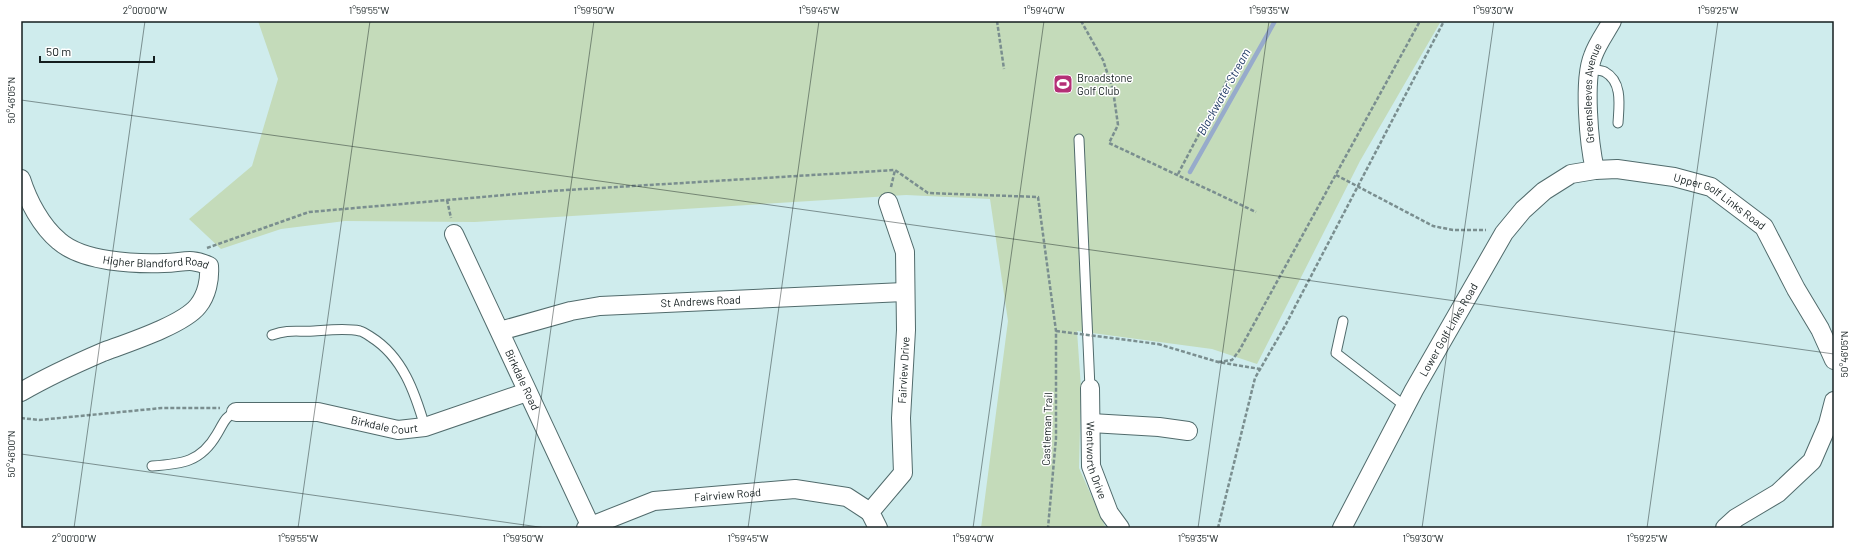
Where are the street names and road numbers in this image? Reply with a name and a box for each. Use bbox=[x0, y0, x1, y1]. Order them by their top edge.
street label: Greensleeves Avenue bbox=[1581, 40, 1604, 144]
street label: Upper Golf Links Road bbox=[1672, 170, 1768, 232]
street label: Higher Blandford Road bbox=[102, 252, 211, 271]
street label: Lower Golf Links Road bbox=[1416, 281, 1480, 379]
street label: St Andrews Road bbox=[660, 293, 741, 309]
street label: Fairview Drive bbox=[895, 336, 912, 404]
street label: Birkdale Road bbox=[503, 347, 542, 412]
street label: Castleman Trail bbox=[1039, 392, 1054, 466]
street label: Birkdale Court bbox=[350, 413, 419, 436]
street label: Wentworth Drive bbox=[1084, 421, 1110, 501]
street label: Fairview Road bbox=[694, 485, 761, 504]

